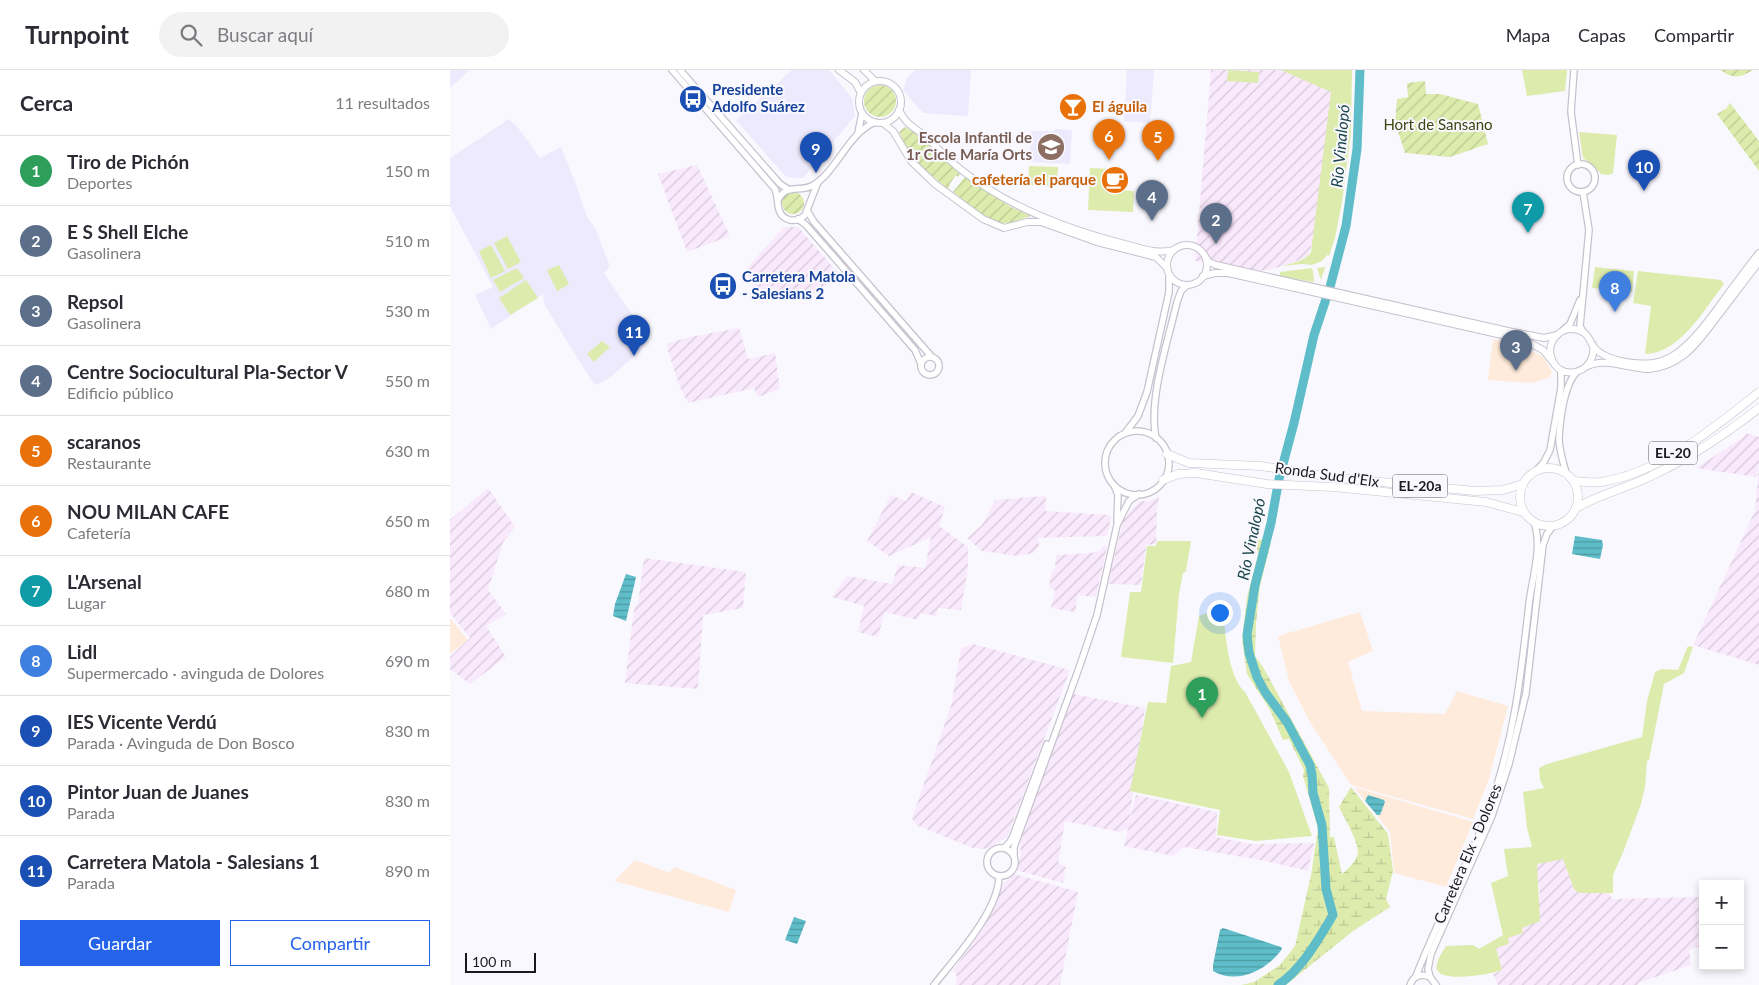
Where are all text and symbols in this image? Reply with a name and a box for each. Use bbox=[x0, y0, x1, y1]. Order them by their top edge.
search box bbox=[159, 12, 509, 57]
text: Turnpoint bbox=[25, 20, 129, 49]
icon: search bbox=[177, 21, 205, 49]
text: Buscar aquí bbox=[217, 23, 313, 46]
text: Mapa bbox=[1506, 24, 1550, 46]
text: Capas bbox=[1578, 24, 1626, 46]
text: Compartir bbox=[1654, 24, 1734, 46]
place label: Presidente Adolfo Suárez bbox=[711, 80, 805, 115]
bus stop icon: Presidente Adolfo Suárez bbox=[678, 84, 708, 114]
text: Cerca bbox=[20, 90, 73, 115]
bar icon: El águila bbox=[1058, 92, 1088, 122]
text: 11 resultados bbox=[335, 93, 430, 112]
place label: El águila bbox=[1092, 97, 1147, 115]
water label: Río Vinalopó bbox=[1326, 104, 1353, 188]
park label: Hort de Sansano bbox=[1383, 115, 1493, 133]
pin: 6 bbox=[1093, 119, 1125, 160]
pin: 5 bbox=[1142, 120, 1174, 161]
place label: Escola Infantil de 1r Cicle María Orts bbox=[906, 128, 1032, 163]
pin: 9 bbox=[800, 132, 832, 173]
school or university icon: Escola Infantil de 1r Cicle María Orts bbox=[1036, 132, 1066, 162]
text: Tiro de Pichón bbox=[67, 150, 189, 173]
pin: 10 bbox=[1628, 150, 1660, 191]
text: 1 bbox=[31, 161, 41, 180]
text: 150 m bbox=[385, 161, 430, 180]
cafe icon: cafetería el parque bbox=[1100, 165, 1130, 195]
place label: cafetería el parque bbox=[972, 170, 1096, 188]
text: Deportes bbox=[67, 173, 132, 192]
pin: 4 bbox=[1136, 180, 1168, 221]
pin: 7 bbox=[1512, 192, 1544, 233]
pin: 2 bbox=[1200, 203, 1232, 244]
text: E S Shell Elche bbox=[67, 220, 188, 243]
text: 2 bbox=[31, 231, 41, 250]
text: 510 m bbox=[385, 231, 430, 250]
text: Gasolinera bbox=[67, 243, 141, 262]
place label: Carretera Matola - Salesians 2 bbox=[742, 267, 856, 302]
bus stop icon: Carretera Matola - Salesians 2 bbox=[708, 271, 738, 301]
pin: 8 bbox=[1599, 271, 1631, 312]
text: Repsol bbox=[67, 290, 124, 313]
text: 3 bbox=[31, 301, 41, 320]
text: 530 m bbox=[385, 301, 430, 320]
text: Gasolinera bbox=[67, 313, 141, 332]
pin: 11 bbox=[618, 315, 650, 356]
pin: 3 bbox=[1500, 330, 1532, 371]
text: Centre Sociocultural Pla-Sector V bbox=[67, 360, 348, 383]
text: 4 bbox=[31, 371, 41, 390]
text: 550 m bbox=[385, 371, 430, 390]
text: Edificio público bbox=[67, 383, 174, 402]
text: scaranos bbox=[67, 430, 141, 453]
text: 5 bbox=[31, 441, 41, 460]
text: 630 m bbox=[385, 441, 430, 460]
road number: EL-20 bbox=[1649, 442, 1697, 464]
text: Restaurante bbox=[67, 453, 151, 472]
street label: Ronda Sud d'Elx bbox=[1274, 458, 1381, 490]
road number: EL-20a bbox=[1392, 474, 1448, 498]
water label: Río Vinalopó bbox=[1233, 496, 1268, 582]
text: NOU MILAN CAFE bbox=[67, 500, 229, 523]
text: 6 bbox=[31, 511, 41, 530]
text: 650 m bbox=[385, 511, 430, 530]
text: Cafetería bbox=[67, 523, 131, 542]
text: L'Arsenal bbox=[67, 570, 142, 593]
text: 7 bbox=[31, 581, 41, 600]
text: 680 m bbox=[385, 581, 430, 600]
text: Lugar bbox=[67, 593, 106, 612]
your location bbox=[1207, 600, 1233, 626]
text: Lidl bbox=[67, 640, 97, 663]
text: 8 bbox=[31, 651, 41, 670]
text: 690 m bbox=[385, 651, 430, 670]
text: Supermercado · avinguda de Dolores bbox=[67, 663, 324, 682]
pin: 1 bbox=[1186, 677, 1218, 718]
text: IES Vicente Verdú bbox=[67, 710, 217, 733]
text: 9 bbox=[31, 721, 41, 740]
text: 830 m bbox=[385, 721, 430, 740]
text: Parada · Avinguda de Don Bosco bbox=[67, 733, 295, 752]
text: Pintor Juan de Juanes bbox=[67, 780, 249, 803]
street label: Carretera Elx - Dolores bbox=[1429, 781, 1505, 926]
text: 10 bbox=[27, 791, 45, 810]
text: 830 m bbox=[385, 791, 430, 810]
text: Parada bbox=[67, 803, 115, 822]
text: Carretera Matola - Salesians 1 bbox=[67, 850, 320, 873]
text: 11 bbox=[27, 861, 45, 880]
text: 890 m bbox=[385, 861, 430, 880]
text: Parada bbox=[67, 873, 115, 892]
map controls bbox=[1699, 880, 1744, 970]
button: + bbox=[1699, 880, 1744, 925]
button: Guardar bbox=[20, 920, 220, 966]
button: Compartir bbox=[230, 920, 430, 966]
button: − bbox=[1699, 925, 1744, 970]
scale bar bbox=[465, 950, 536, 973]
text: 100 m bbox=[472, 953, 511, 970]

